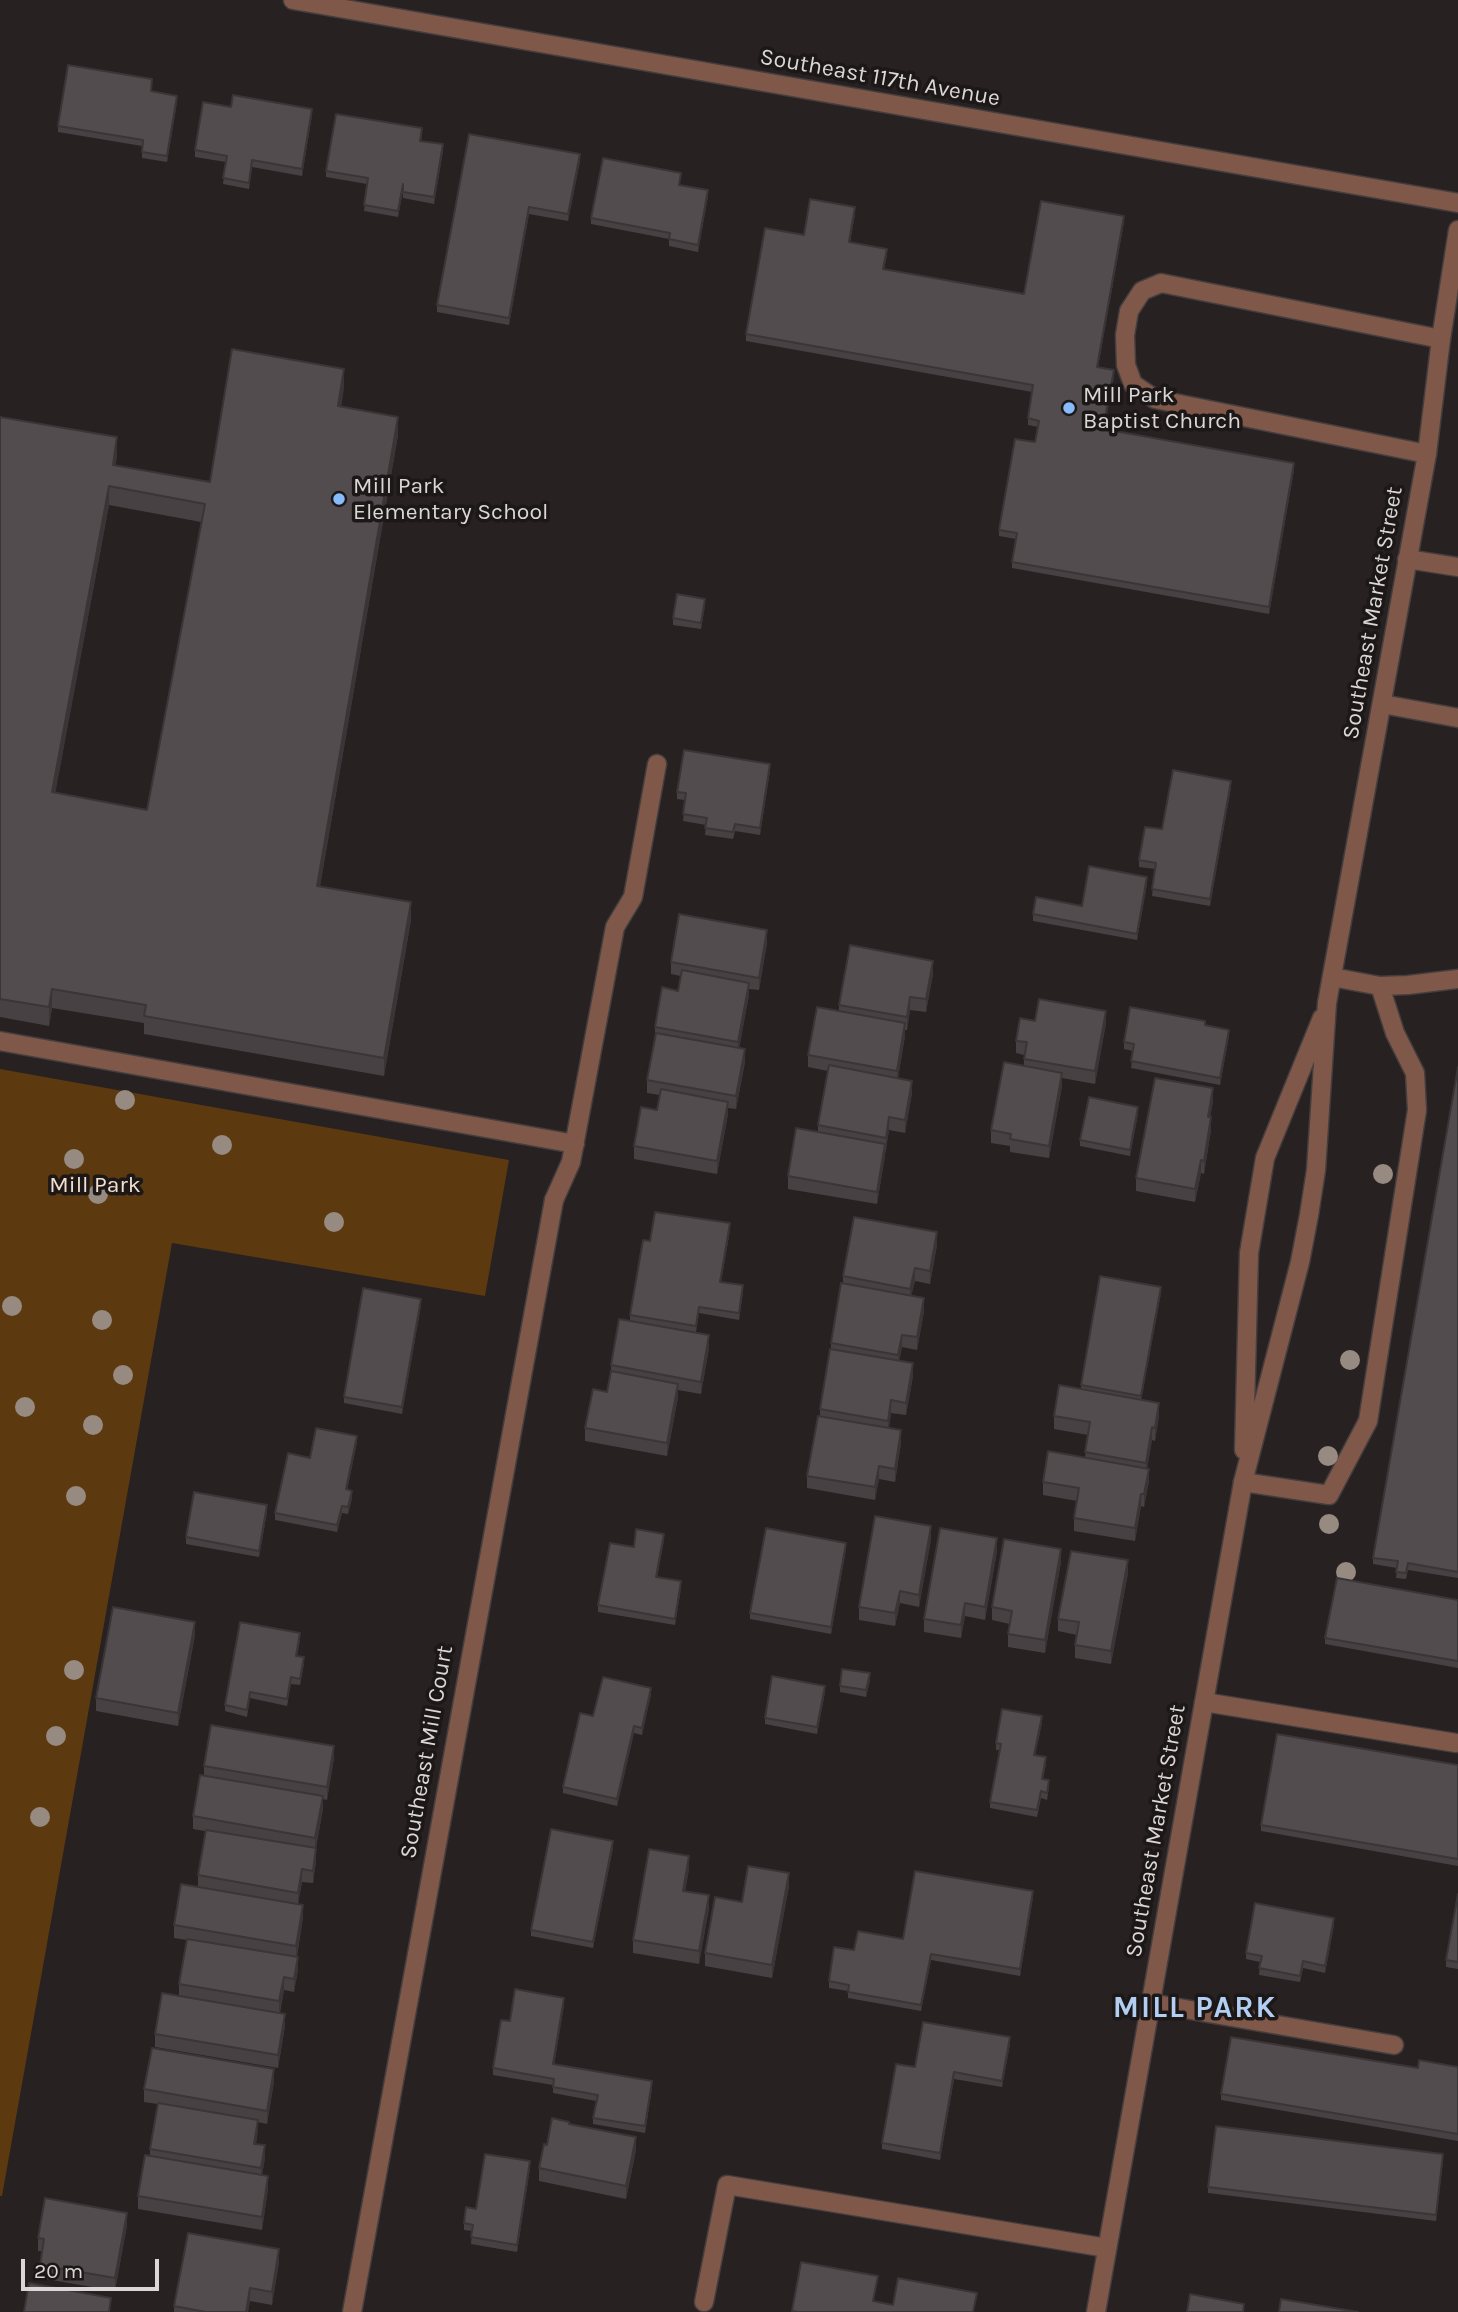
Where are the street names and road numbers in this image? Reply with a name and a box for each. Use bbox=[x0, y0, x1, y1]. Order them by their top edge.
street label: Southeast 117th Avenue bbox=[758, 43, 1002, 113]
street label: Southeast Market Street bbox=[1337, 485, 1409, 741]
street label: Southeast Mill Court bbox=[395, 1643, 459, 1861]
street label: Southeast Market Street bbox=[1120, 1703, 1192, 1959]

